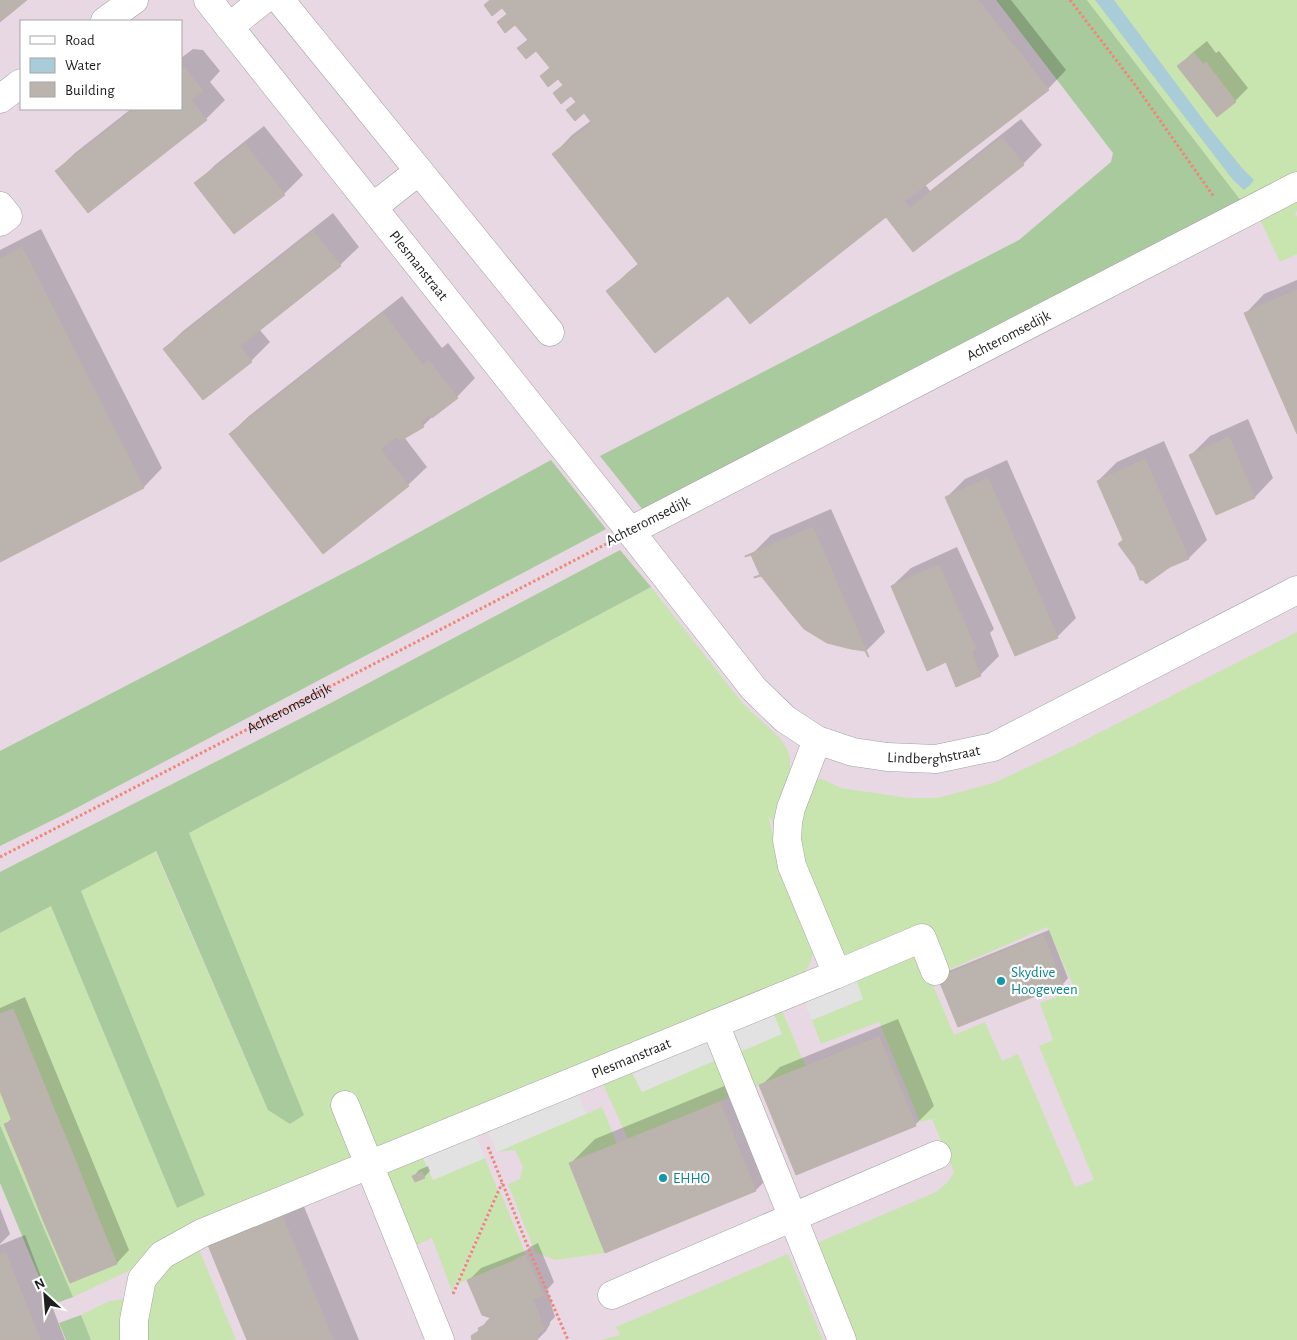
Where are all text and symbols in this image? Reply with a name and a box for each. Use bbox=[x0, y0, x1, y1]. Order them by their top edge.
legend bbox=[20, 20, 182, 110]
text: Road bbox=[65, 33, 95, 48]
text: Water bbox=[65, 58, 101, 73]
text: Building bbox=[65, 83, 115, 98]
street label: Plesmanstraat bbox=[387, 228, 451, 303]
street label: Achteromsedijk bbox=[964, 307, 1053, 363]
street label: Achteromsedijk bbox=[604, 493, 693, 549]
street label: Achteromsedijk bbox=[244, 680, 333, 736]
street label: Lindberghstraat bbox=[887, 742, 982, 767]
place label: Skydive Hoogeveen bbox=[1011, 965, 1078, 997]
marker: Skydive Hoogeveen bbox=[995, 975, 1007, 987]
street label: Plesmanstraat bbox=[589, 1035, 673, 1081]
place label: EHHO bbox=[673, 1171, 710, 1186]
marker: EHHO bbox=[657, 1172, 669, 1184]
north arrow bbox=[20, 1270, 70, 1320]
text: N bbox=[32, 1276, 47, 1293]

